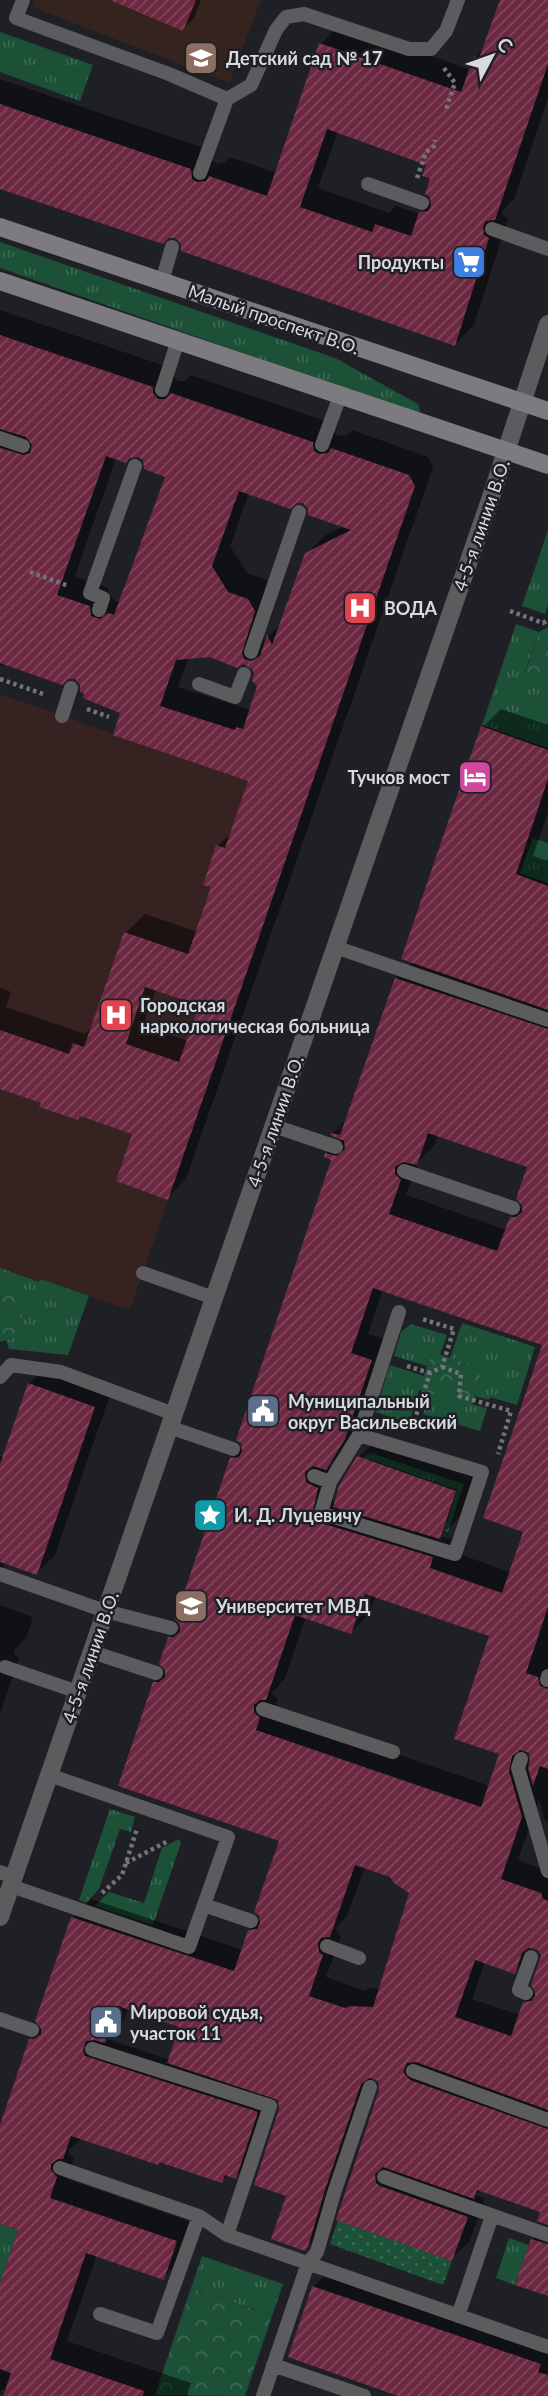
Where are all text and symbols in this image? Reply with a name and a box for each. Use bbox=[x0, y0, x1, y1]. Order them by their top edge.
north arrow bbox=[457, 21, 527, 91]
text: С bbox=[492, 32, 518, 57]
school or university icon: Детский сад № 17 bbox=[182, 39, 220, 77]
place label: Детский сад № 17 bbox=[226, 47, 382, 69]
supermarket icon: Продукты bbox=[450, 243, 488, 281]
place label: Продукты bbox=[358, 251, 444, 273]
street label: Малый проспект В.О. bbox=[186, 279, 362, 359]
street label: 4-5-я линии В.О. bbox=[448, 456, 514, 594]
hospital icon: ВОДА bbox=[341, 589, 379, 627]
place label: ВОДА bbox=[384, 597, 438, 619]
hotel icon: Тучков мост bbox=[456, 758, 494, 796]
place label: Тучков мост bbox=[347, 766, 451, 788]
place label: Городская наркологическая больница bbox=[140, 994, 370, 1037]
hospital icon: Городская наркологическая больница bbox=[97, 996, 135, 1034]
street label: 4-5-я линии В.О. bbox=[242, 1052, 308, 1190]
place label: Муниципальный округ Васильевский bbox=[288, 1390, 457, 1433]
public building icon: Муниципальный округ Васильевский bbox=[244, 1392, 282, 1430]
place icon: И. Д. Луцевичу bbox=[191, 1496, 229, 1534]
place label: И. Д. Луцевичу bbox=[234, 1504, 362, 1526]
school or university icon: Университет МВД bbox=[172, 1587, 210, 1625]
street label: 4-5-я линии В.О. bbox=[57, 1588, 123, 1726]
place label: Университет МВД bbox=[215, 1595, 371, 1617]
place label: Мировой судья, участок 11 bbox=[130, 2001, 263, 2044]
public building icon: Мировой судья, участок 11 bbox=[87, 2003, 125, 2041]

